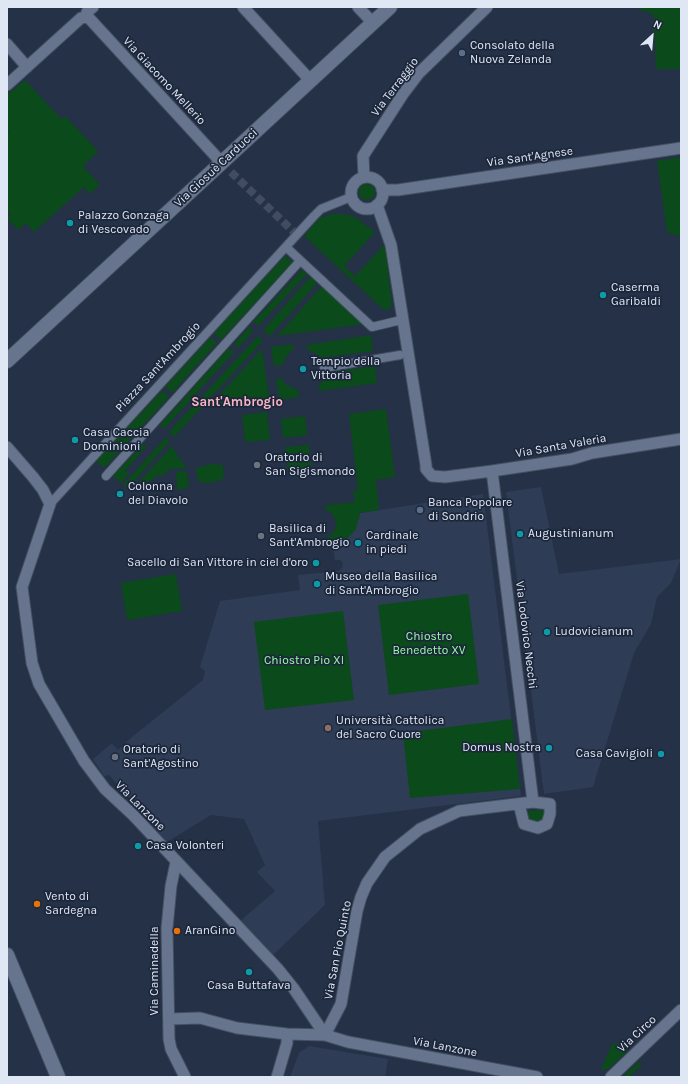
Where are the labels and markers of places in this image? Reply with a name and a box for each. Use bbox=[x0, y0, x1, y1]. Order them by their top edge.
place label: Consolato della Nuova Zelanda bbox=[470, 39, 555, 67]
marker: Consolato della Nuova Zelanda bbox=[457, 48, 467, 58]
place label: Palazzo Gonzaga di Vescovado bbox=[78, 209, 169, 237]
marker: Palazzo Gonzaga di Vescovado bbox=[65, 218, 75, 228]
place label: Caserma Garibaldi bbox=[611, 281, 661, 309]
marker: Caserma Garibaldi bbox=[598, 290, 608, 300]
place label: Tempio della Vittoria bbox=[311, 355, 380, 383]
marker: Tempio della Vittoria bbox=[298, 364, 308, 374]
place label: Casa Caccia Dominioni bbox=[83, 426, 149, 454]
marker: Casa Caccia Dominioni bbox=[70, 435, 80, 445]
place label: Oratorio di San Sigismondo bbox=[265, 451, 355, 479]
marker: Oratorio di San Sigismondo bbox=[252, 460, 262, 470]
place label: Colonna del Diavolo bbox=[128, 480, 188, 508]
marker: Colonna del Diavolo bbox=[115, 489, 125, 499]
place label: Banca Popolare di Sondrio bbox=[428, 496, 512, 524]
marker: Banca Popolare di Sondrio bbox=[415, 505, 425, 515]
place label: Basilica di Sant'Ambrogio bbox=[269, 522, 349, 550]
place label: Augustinianum bbox=[528, 527, 614, 541]
place label: Cardinale in piedi bbox=[366, 529, 418, 557]
marker: Augustinianum bbox=[515, 529, 525, 539]
marker: Basilica di Sant'Ambrogio bbox=[256, 531, 266, 541]
marker: Cardinale in piedi bbox=[353, 538, 363, 548]
place label: Sacello di San Vittore in ciel d'oro bbox=[127, 556, 308, 570]
marker: Sacello di San Vittore in ciel d'oro bbox=[311, 558, 321, 568]
place label: Museo della Basilica di Sant'Ambrogio bbox=[325, 570, 437, 598]
marker: Museo della Basilica di Sant'Ambrogio bbox=[312, 579, 322, 589]
place label: Ludovicianum bbox=[555, 625, 633, 639]
marker: Ludovicianum bbox=[542, 627, 552, 637]
place label: Università Cattolica del Sacro Cuore bbox=[336, 714, 444, 742]
marker: Università Cattolica del Sacro Cuore bbox=[323, 723, 333, 733]
place label: Domus Nostra bbox=[462, 741, 541, 755]
place label: Oratorio di Sant'Agostino bbox=[123, 743, 199, 771]
marker: Domus Nostra bbox=[544, 743, 554, 753]
place label: Casa Cavigioli bbox=[576, 747, 653, 761]
marker: Casa Cavigioli bbox=[656, 749, 666, 759]
marker: Oratorio di Sant'Agostino bbox=[110, 752, 120, 762]
place label: Casa Volonteri bbox=[146, 839, 224, 853]
marker: Casa Volonteri bbox=[133, 841, 143, 851]
place label: Vento di Sardegna bbox=[45, 890, 97, 918]
marker: Vento di Sardegna bbox=[32, 899, 42, 909]
place label: AranGino bbox=[185, 924, 235, 938]
marker: AranGino bbox=[172, 926, 182, 936]
marker: Casa Buttafava bbox=[244, 967, 254, 977]
place label: Casa Buttafava bbox=[207, 979, 291, 993]

